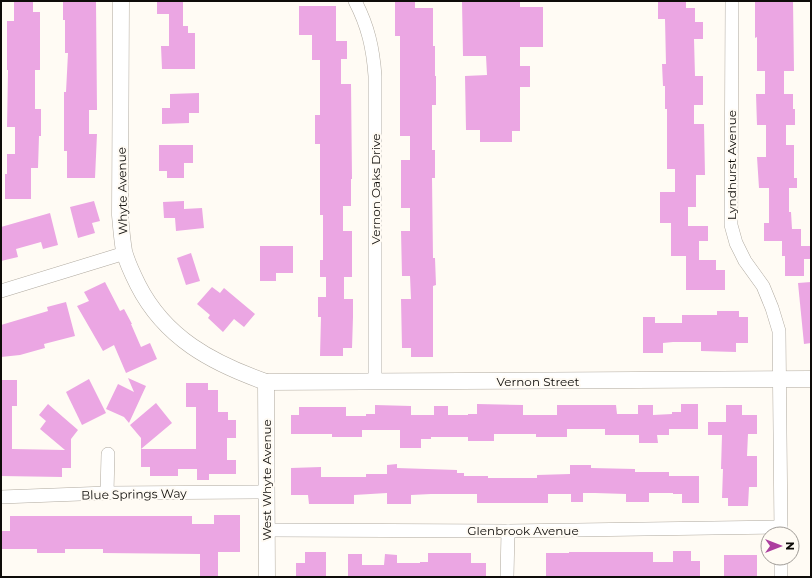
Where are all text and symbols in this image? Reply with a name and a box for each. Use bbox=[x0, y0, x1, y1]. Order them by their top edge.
street label: Lyndhurst Avenue bbox=[724, 110, 739, 220]
street label: Vernon Oaks Drive bbox=[368, 133, 383, 245]
street label: Whyte Avenue bbox=[114, 147, 130, 235]
street label: Vernon Street bbox=[497, 374, 580, 389]
street label: West Whyte Avenue bbox=[259, 419, 274, 541]
street label: Blue Springs Way bbox=[81, 486, 187, 502]
street label: Glenbrook Avenue bbox=[467, 523, 579, 538]
north arrow bbox=[760, 526, 800, 566]
text: N bbox=[783, 542, 797, 550]

